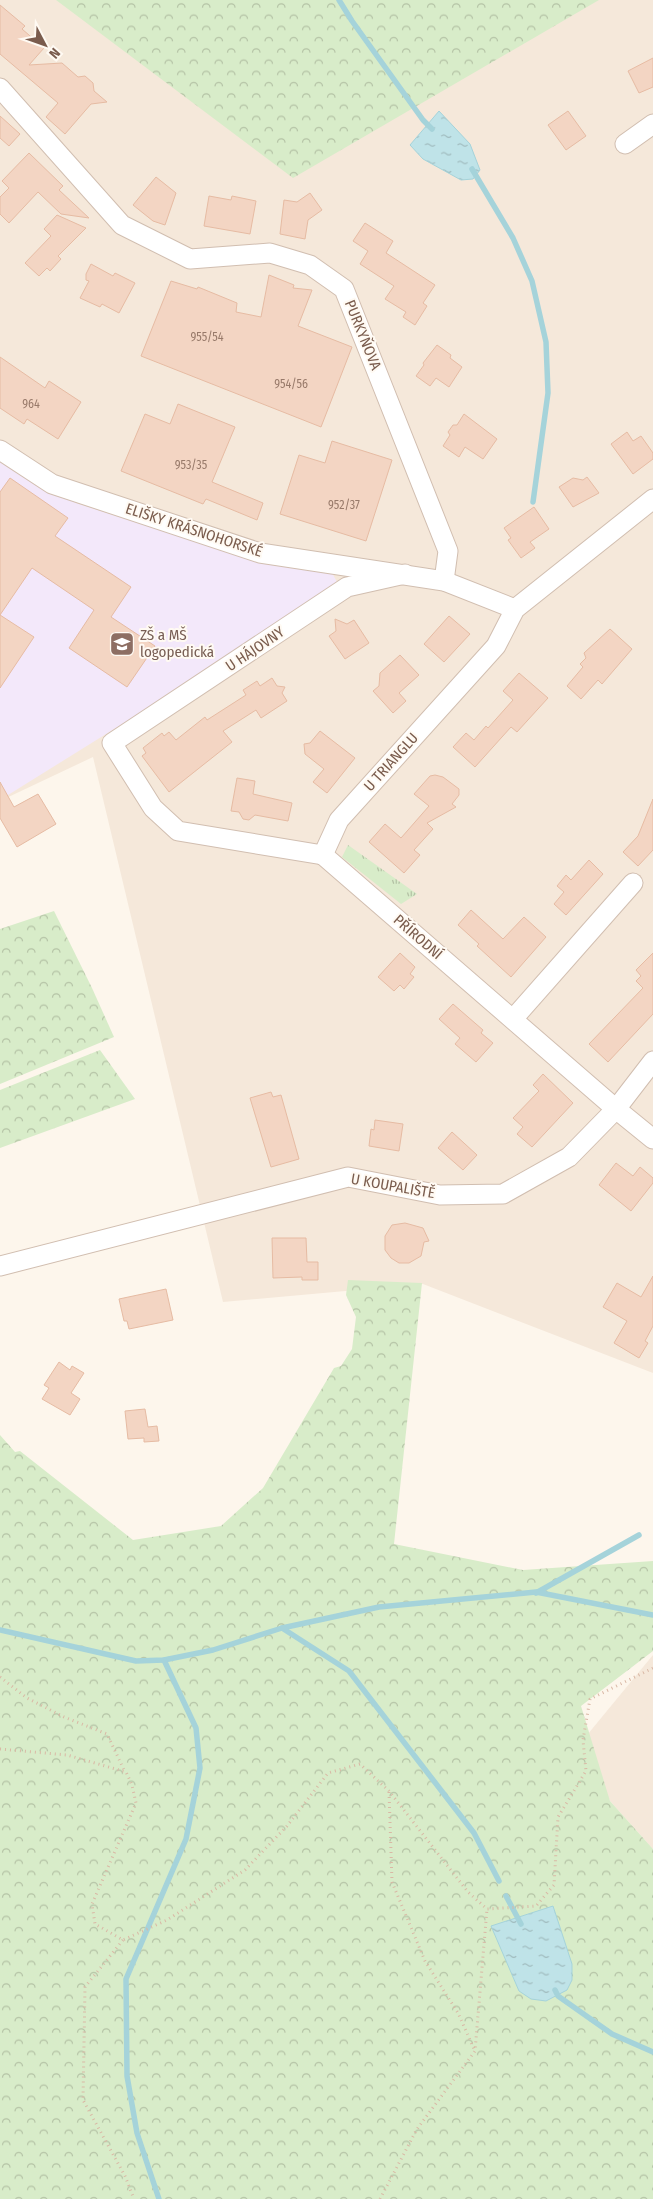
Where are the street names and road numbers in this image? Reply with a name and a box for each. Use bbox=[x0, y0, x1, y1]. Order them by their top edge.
street label: PURKYŇOVA bbox=[341, 297, 385, 373]
street label: ELIŠKY KRÁSNOHORSKÉ bbox=[123, 499, 265, 561]
street label: U HÁJOVNY bbox=[222, 623, 288, 675]
street label: U TRIANGLU bbox=[360, 729, 422, 795]
street label: PŘÍRODNÍ bbox=[390, 911, 446, 963]
street label: U KOUPALIŠTĚ bbox=[350, 1170, 436, 1202]

